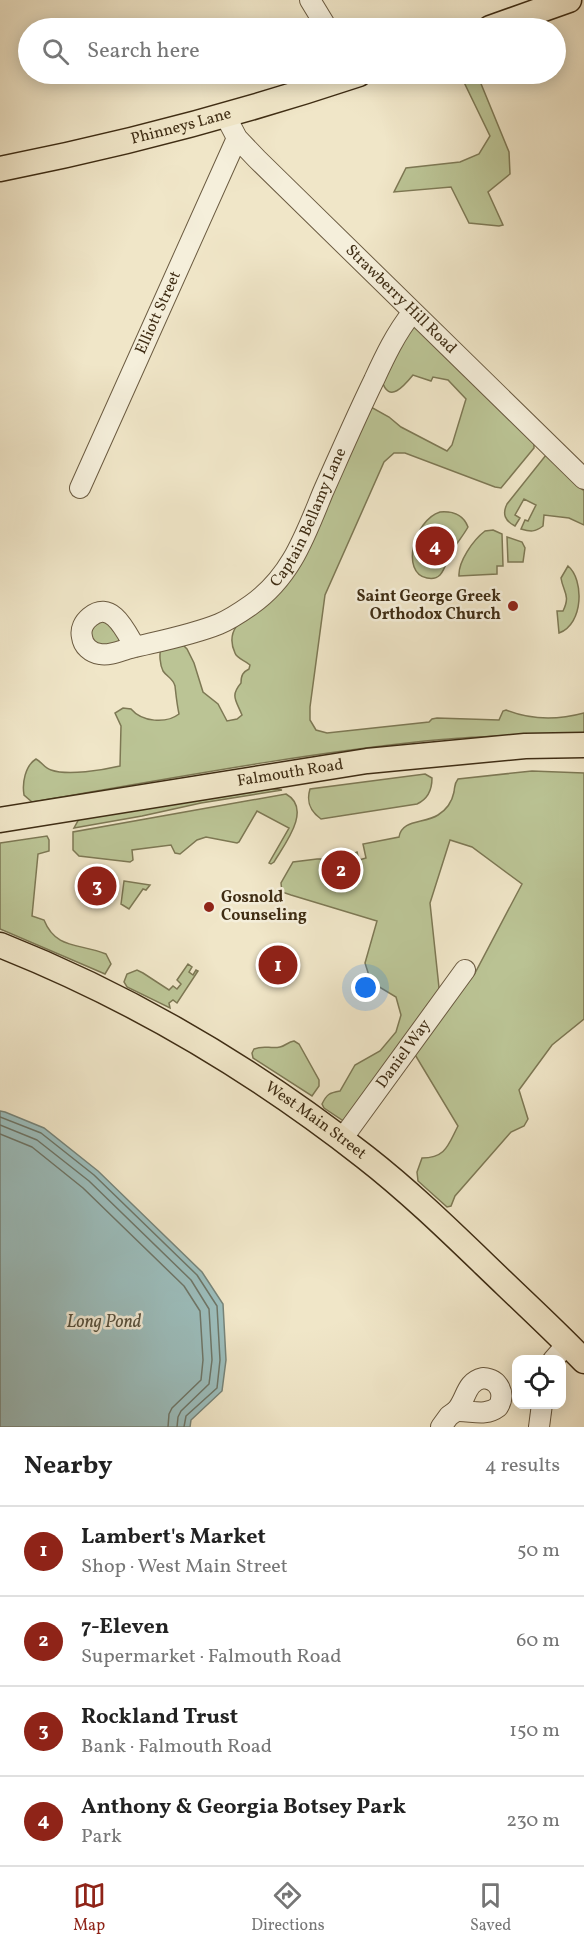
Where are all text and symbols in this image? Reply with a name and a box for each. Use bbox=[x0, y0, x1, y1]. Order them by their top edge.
search box bbox=[18, 18, 566, 84]
icon: search bbox=[39, 35, 72, 68]
text: Search here bbox=[87, 36, 200, 67]
street label: Phinneys Lane bbox=[129, 103, 234, 151]
street label: Strawberry Hill Road bbox=[340, 240, 461, 359]
street label: Elliott Street bbox=[130, 267, 187, 358]
street label: Captain Bellamy Lane bbox=[265, 444, 352, 592]
pin: 4 bbox=[416, 524, 454, 568]
place label: Saint George Greek Orthodox Church bbox=[357, 586, 501, 626]
marker: Saint George Greek Orthodox Church bbox=[506, 599, 520, 613]
street label: Falmouth Road bbox=[236, 754, 345, 793]
pin: 2 bbox=[322, 848, 360, 892]
pin: 3 bbox=[78, 864, 116, 908]
place label: Gosnold Counseling bbox=[221, 887, 307, 927]
marker: Gosnold Counseling bbox=[202, 900, 216, 914]
pin: 1 bbox=[258, 942, 298, 988]
your location bbox=[351, 973, 380, 1002]
street label: Daniel Way bbox=[371, 1015, 437, 1093]
street label: West Main Street bbox=[260, 1076, 371, 1165]
water label: Long Pond bbox=[67, 1310, 142, 1335]
map controls bbox=[512, 1355, 566, 1409]
button: locate bbox=[512, 1355, 566, 1409]
text: Nearby bbox=[24, 1448, 113, 1484]
text: 4 results bbox=[485, 1452, 560, 1480]
text: Lambert's Market bbox=[81, 1522, 266, 1553]
text: 1 bbox=[39, 1537, 48, 1565]
text: 50 m bbox=[517, 1537, 560, 1565]
text: Shop · West Main Street bbox=[81, 1553, 288, 1581]
text: 7-Eleven bbox=[81, 1612, 169, 1643]
text: 2 bbox=[38, 1627, 49, 1655]
text: 60 m bbox=[516, 1627, 560, 1655]
text: Supermarket · Falmouth Road bbox=[81, 1643, 342, 1671]
text: Rockland Trust bbox=[81, 1702, 238, 1733]
text: 3 bbox=[38, 1717, 49, 1745]
text: 150 m bbox=[509, 1717, 560, 1745]
text: Bank · Falmouth Road bbox=[81, 1733, 272, 1761]
text: Anthony & Georgia Botsey Park bbox=[81, 1792, 406, 1823]
text: 4 bbox=[37, 1807, 50, 1835]
text: 230 m bbox=[506, 1807, 560, 1835]
text: Park bbox=[81, 1823, 122, 1851]
tab: Map bbox=[73, 1879, 106, 1937]
tab: Directions bbox=[251, 1879, 325, 1937]
tab: Saved bbox=[470, 1879, 511, 1937]

